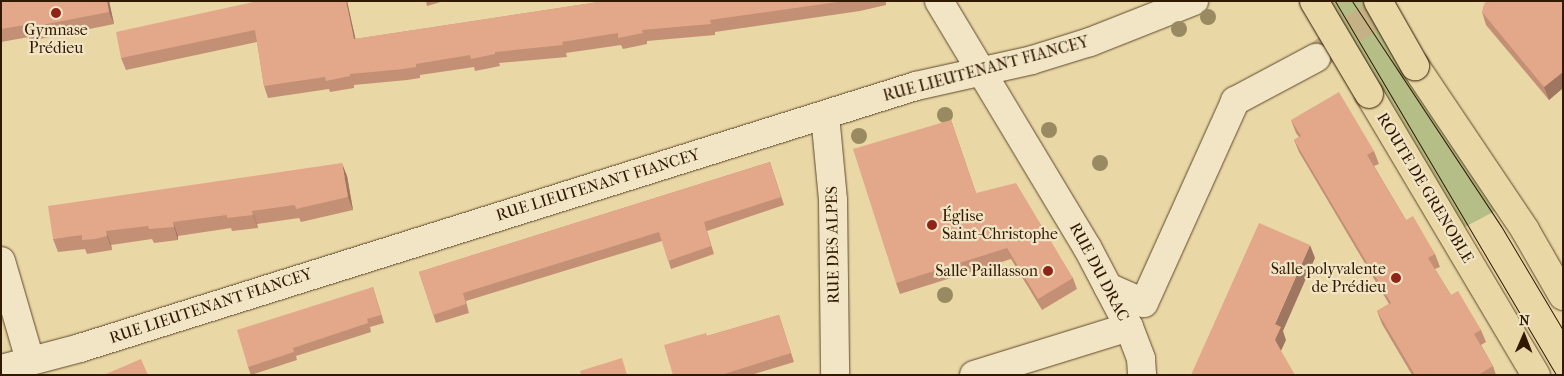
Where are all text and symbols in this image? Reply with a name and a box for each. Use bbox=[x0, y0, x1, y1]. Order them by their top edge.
marker: Gymnase Prédieu bbox=[50, 7, 62, 19]
place label: Gymnase Prédieu bbox=[24, 20, 88, 58]
street label: RUE LIEUTENANT FIANCEY bbox=[881, 32, 1091, 106]
street label: ROUTE DE GRENOBLE bbox=[1373, 109, 1477, 267]
street label: RUE LIEUTENANT FIANCEY bbox=[494, 145, 702, 225]
street label: RUE DES ALPES bbox=[822, 186, 844, 304]
place label: Église Saint-Christophe bbox=[942, 206, 1058, 244]
marker: Église Saint-Christophe bbox=[926, 219, 938, 231]
street label: RUE DU DRAC bbox=[1065, 219, 1133, 325]
place label: Salle polyvalente de Prédieu bbox=[1271, 259, 1386, 297]
place label: Salle Paillasson bbox=[935, 261, 1038, 281]
street label: RUE LIEUTENANT FIANCEY bbox=[107, 264, 315, 348]
marker: Salle Paillasson bbox=[1042, 265, 1054, 277]
marker: Salle polyvalente de Prédieu bbox=[1390, 272, 1402, 284]
north arrow bbox=[1499, 311, 1549, 361]
text: N bbox=[1519, 312, 1530, 329]

